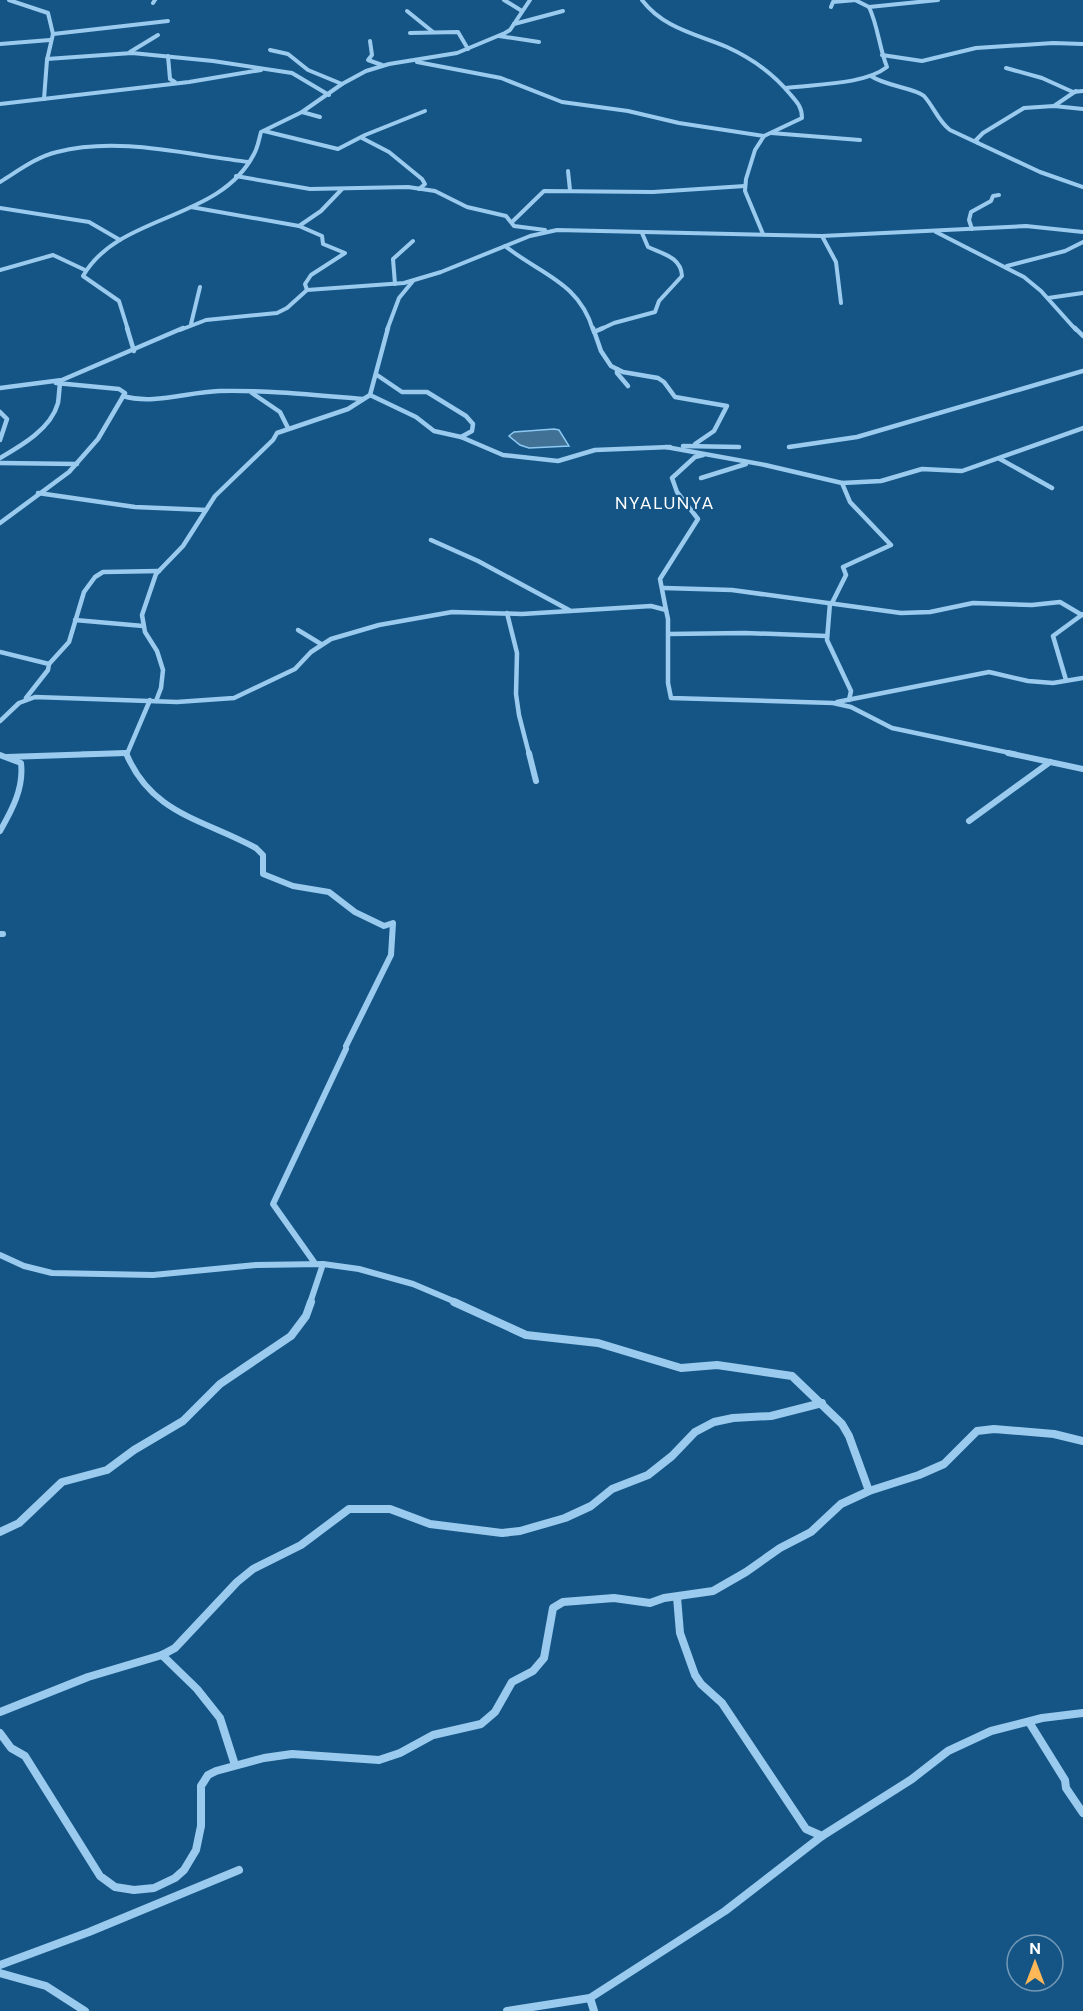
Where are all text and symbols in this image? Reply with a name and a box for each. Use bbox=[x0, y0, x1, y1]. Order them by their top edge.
district label: NYALUNYA bbox=[615, 491, 715, 515]
north arrow bbox=[1005, 1933, 1065, 1993]
text: N bbox=[1029, 1938, 1041, 1959]

